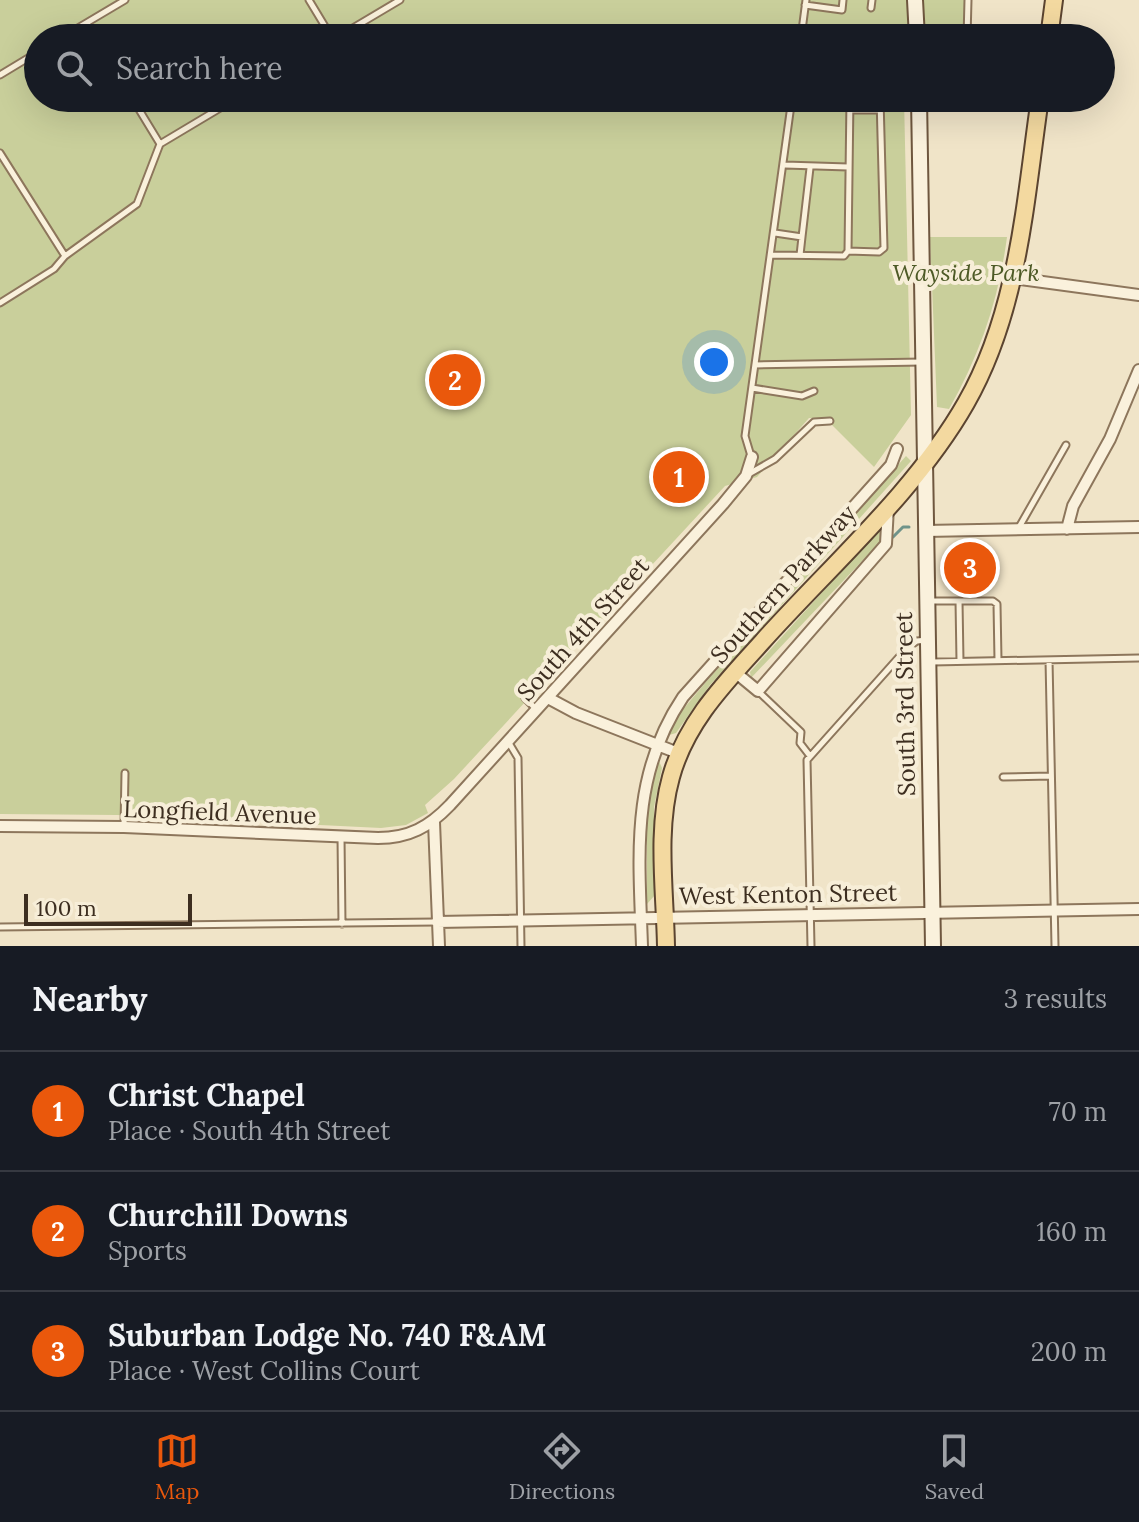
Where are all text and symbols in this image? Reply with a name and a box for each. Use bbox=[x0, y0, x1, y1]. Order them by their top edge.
search box bbox=[24, 24, 1115, 112]
icon: search bbox=[52, 46, 96, 90]
text: Search here bbox=[116, 49, 283, 87]
park label: Wayside Park bbox=[892, 257, 1040, 288]
your location bbox=[694, 342, 734, 382]
pin: 2 bbox=[429, 350, 481, 410]
pin: 1 bbox=[653, 447, 705, 507]
street label: Southern Parkway bbox=[703, 498, 863, 670]
pin: 3 bbox=[944, 538, 996, 598]
street label: South 4th Street bbox=[510, 550, 656, 707]
street label: South 3rd Street bbox=[888, 611, 922, 796]
street label: Longfield Avenue bbox=[123, 793, 317, 831]
street label: West Kenton Street bbox=[679, 877, 898, 911]
scale bar bbox=[24, 890, 192, 926]
text: 100 m bbox=[36, 894, 97, 922]
text: Nearby bbox=[32, 977, 148, 1020]
text: 3 results bbox=[1004, 982, 1107, 1015]
text: Christ Chapel bbox=[108, 1076, 305, 1114]
text: 1 bbox=[53, 1095, 63, 1128]
text: 70 m bbox=[1049, 1095, 1107, 1128]
text: Place · South 4th Street bbox=[108, 1114, 390, 1147]
text: Churchill Downs bbox=[108, 1196, 348, 1234]
text: 2 bbox=[51, 1215, 65, 1248]
text: 160 m bbox=[1036, 1215, 1107, 1248]
text: Sports bbox=[108, 1234, 187, 1267]
text: Suburban Lodge No. 740 F&AM bbox=[108, 1316, 547, 1354]
text: 3 bbox=[51, 1335, 65, 1368]
text: 200 m bbox=[1031, 1335, 1107, 1368]
text: Place · West Collins Court bbox=[108, 1354, 420, 1387]
tab: Map bbox=[155, 1429, 199, 1505]
tab: Directions bbox=[509, 1429, 615, 1505]
tab: Saved bbox=[925, 1429, 984, 1505]

